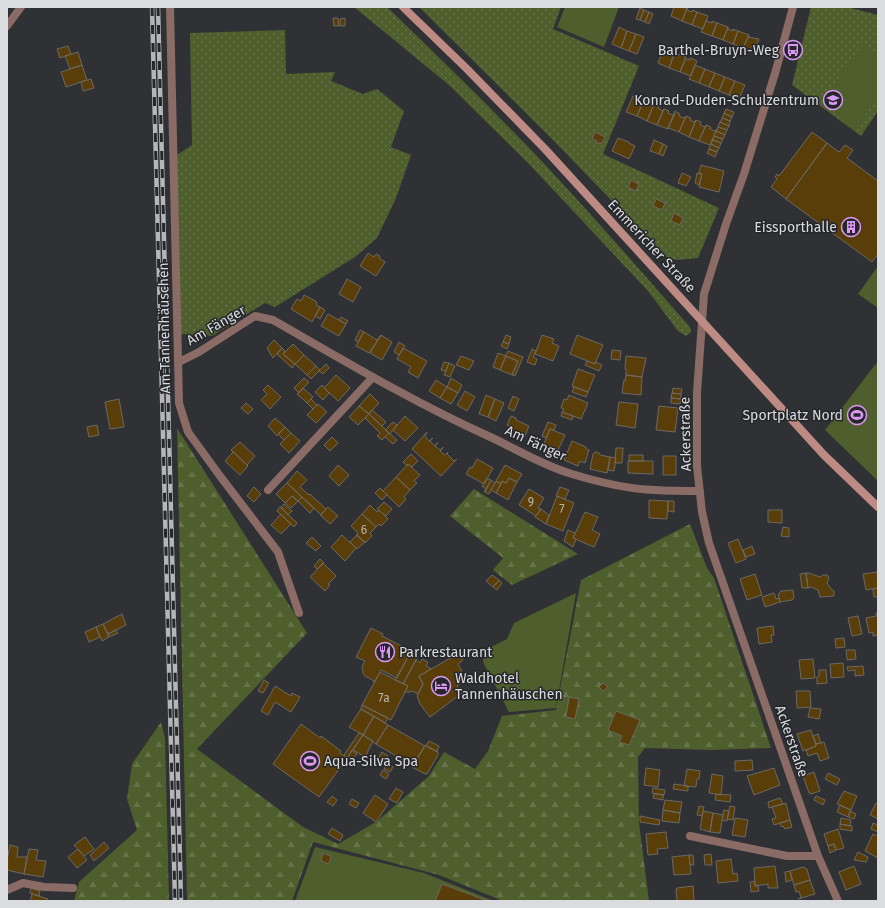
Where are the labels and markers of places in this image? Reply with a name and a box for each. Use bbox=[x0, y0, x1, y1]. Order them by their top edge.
bus stop icon: Barthel-Bruyn-Weg bbox=[782, 39, 804, 61]
place label: Barthel-Bruyn-Weg bbox=[658, 42, 780, 59]
school or university icon: Konrad-Duden-Schulzentrum bbox=[822, 89, 844, 111]
place label: Konrad-Duden-Schulzentrum bbox=[634, 92, 819, 109]
building icon: Eissporthalle bbox=[840, 216, 862, 238]
place label: Eissporthalle bbox=[754, 219, 837, 236]
sports icon: Sportplatz Nord bbox=[846, 404, 868, 426]
place label: Sportplatz Nord bbox=[742, 407, 843, 424]
restaurant icon: Parkrestaurant bbox=[374, 641, 396, 663]
place label: Parkrestaurant bbox=[399, 644, 493, 661]
place label: Waldhotel Tannenhäuschen bbox=[455, 670, 563, 703]
hotel icon: Waldhotel Tannenhäuschen bbox=[430, 675, 452, 697]
sports icon: Aqua-Silva Spa bbox=[299, 750, 321, 772]
place label: Aqua-Silva Spa bbox=[324, 753, 418, 770]

